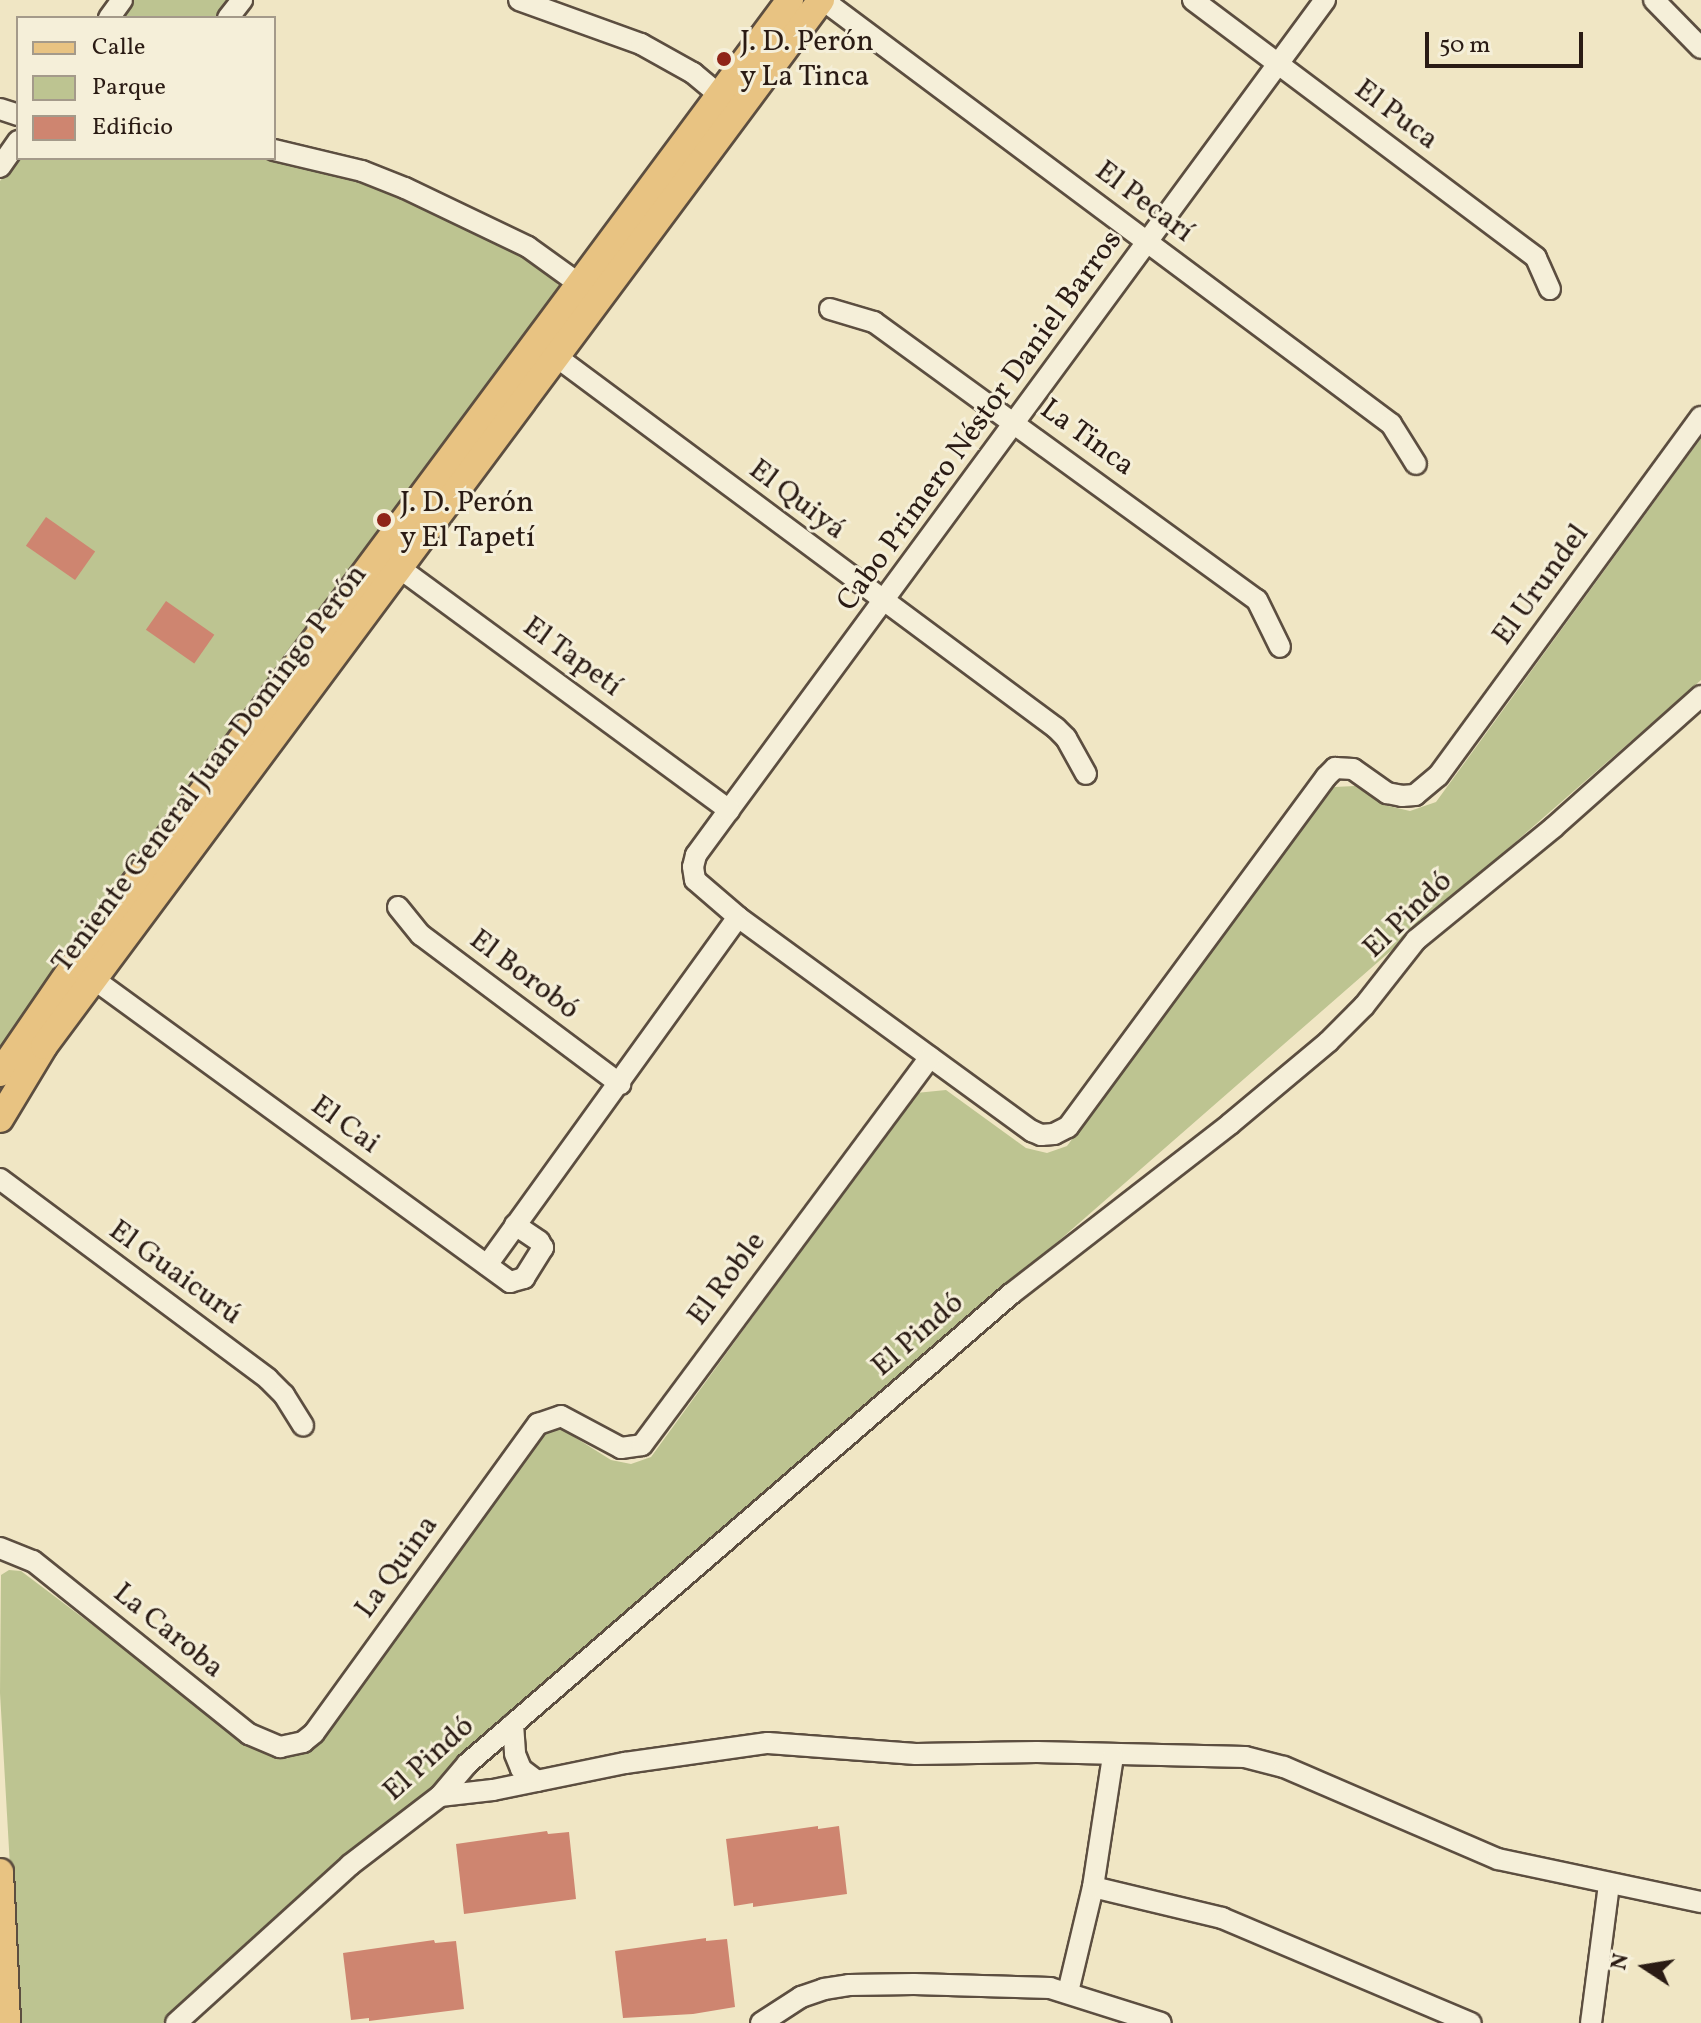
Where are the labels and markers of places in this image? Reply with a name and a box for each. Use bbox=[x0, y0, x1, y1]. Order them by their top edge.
place label: J. D. Perón y La Tinca bbox=[740, 24, 874, 94]
marker: J. D. Perón y La Tinca bbox=[715, 50, 733, 68]
place label: J. D. Perón y El Tapetí bbox=[400, 485, 537, 556]
marker: J. D. Perón y El Tapetí bbox=[375, 511, 393, 529]

